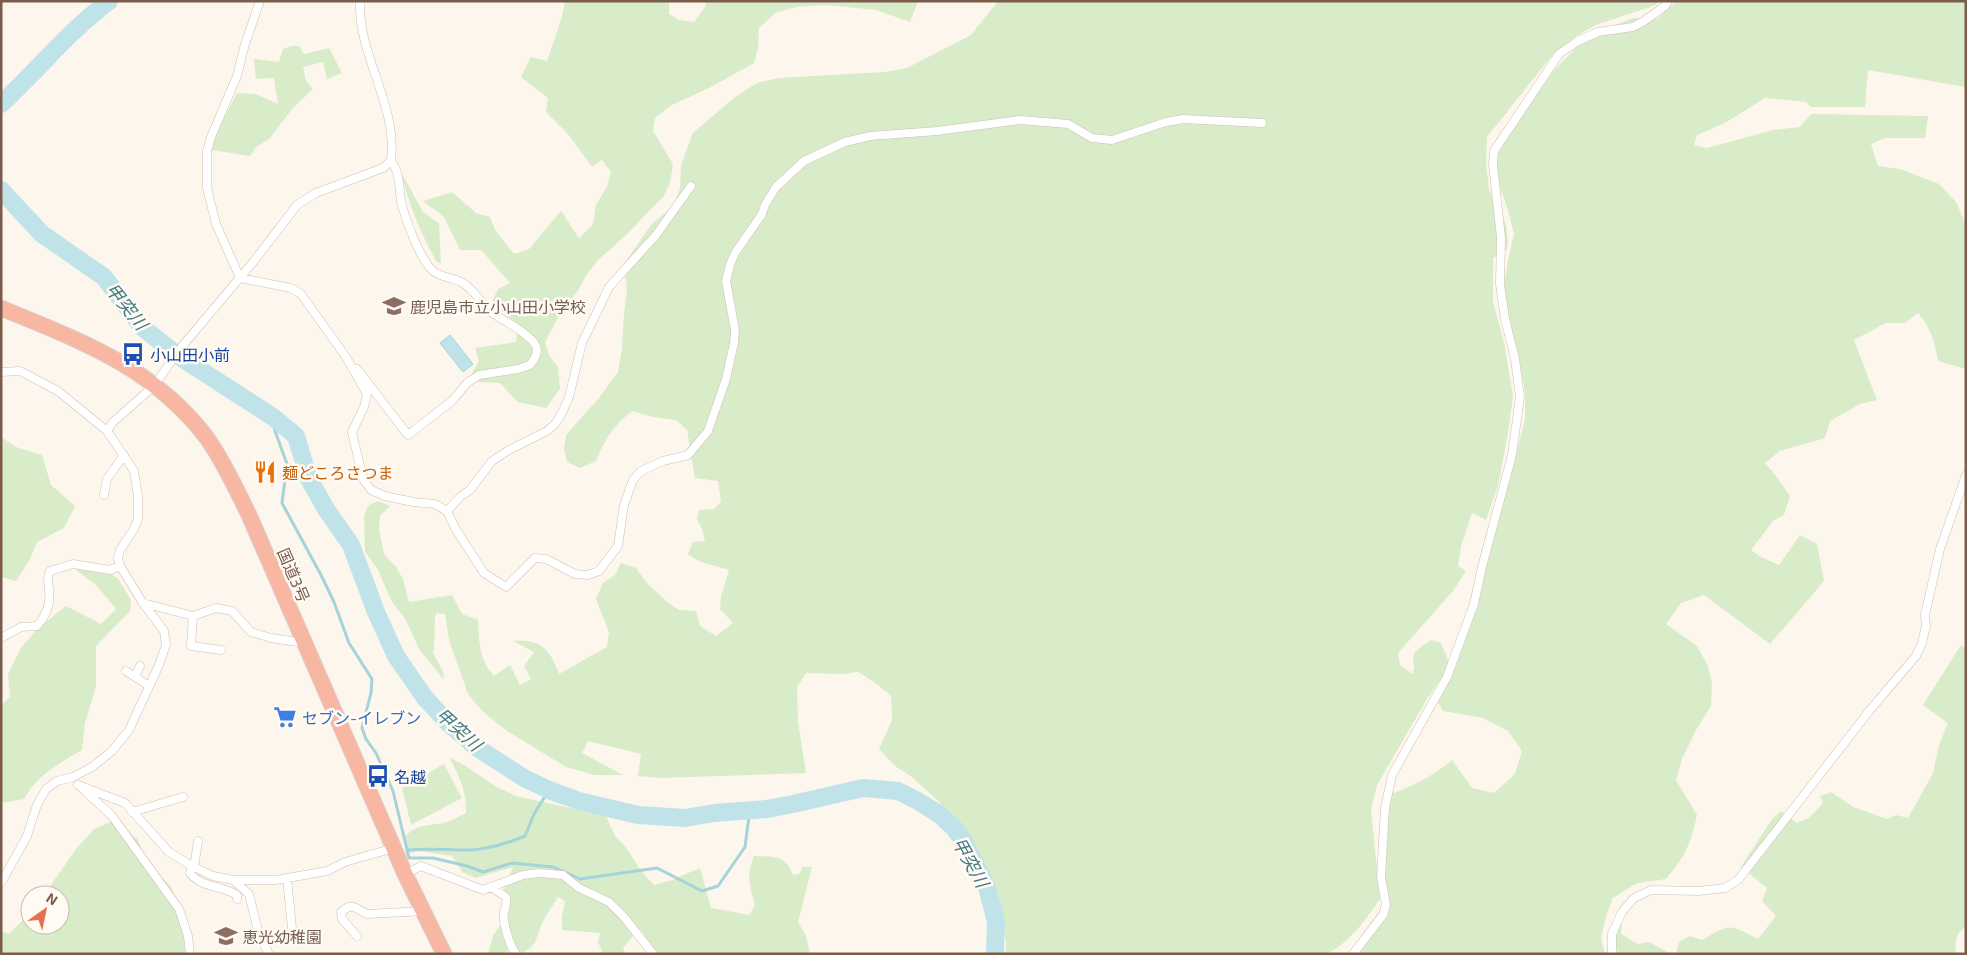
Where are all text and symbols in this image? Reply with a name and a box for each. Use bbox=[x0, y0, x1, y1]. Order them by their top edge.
water label: 甲突川 bbox=[101, 278, 154, 335]
school or university icon: 鹿児島市立小山田小学校 bbox=[381, 293, 407, 319]
place label: 鹿児島市立小山田小学校 bbox=[410, 297, 586, 316]
bus stop icon: 小山田小前 bbox=[120, 341, 146, 367]
place label: 小山田小前 bbox=[150, 345, 230, 364]
restaurant icon: 麺どころさつま bbox=[252, 459, 278, 485]
place label: 麺どころさつま bbox=[282, 463, 394, 482]
street label: 国道3号 bbox=[274, 545, 314, 605]
water label: 甲突川 bbox=[432, 703, 488, 757]
supermarket icon: セブン-イレブン bbox=[272, 704, 298, 730]
place label: セブン-イレブン bbox=[302, 708, 421, 727]
bus stop icon: 名越 bbox=[365, 763, 391, 789]
place label: 名越 bbox=[394, 767, 426, 786]
water label: 甲突川 bbox=[948, 833, 995, 893]
north arrow bbox=[20, 885, 70, 935]
text: N bbox=[43, 889, 61, 909]
school or university icon: 恵光幼稚園 bbox=[213, 923, 239, 949]
place label: 恵光幼稚園 bbox=[242, 927, 322, 946]

